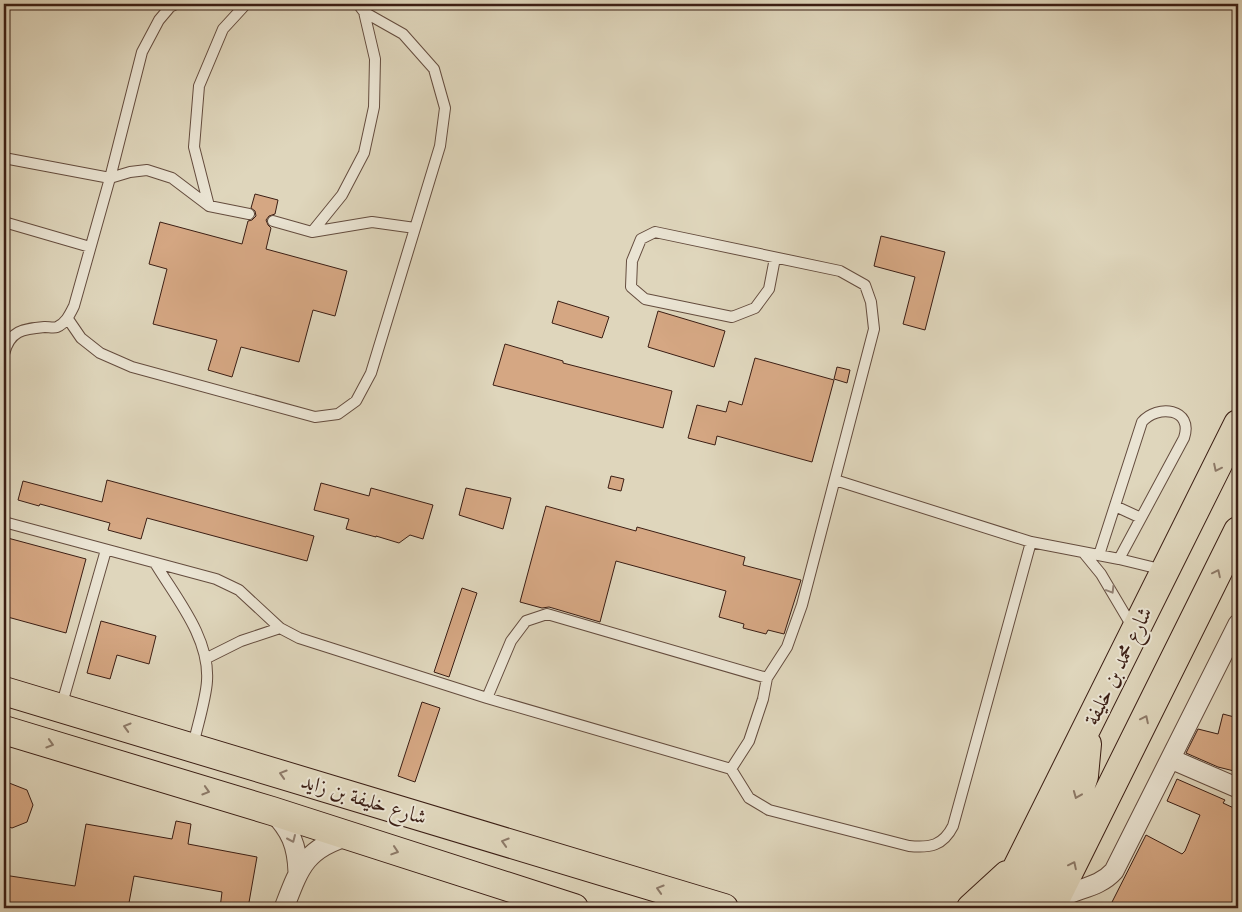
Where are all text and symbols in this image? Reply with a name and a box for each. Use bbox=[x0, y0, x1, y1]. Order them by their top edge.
one-way arrow bbox=[1212, 463, 1223, 472]
one-way arrow bbox=[1211, 570, 1221, 579]
one-way arrow bbox=[1105, 585, 1115, 594]
street label: شارع محمد بن خليفة bbox=[1078, 603, 1162, 732]
one-way arrow bbox=[1139, 715, 1149, 724]
one-way arrow bbox=[123, 723, 132, 733]
one-way arrow bbox=[46, 739, 54, 749]
street label: شارع خليفة بن زايد bbox=[297, 768, 430, 835]
one-way arrow bbox=[279, 769, 287, 779]
one-way arrow bbox=[201, 786, 210, 796]
one-way arrow bbox=[1073, 790, 1083, 799]
one-way arrow bbox=[285, 834, 296, 843]
one-way arrow bbox=[501, 837, 510, 847]
one-way arrow bbox=[390, 845, 399, 855]
one-way arrow bbox=[1066, 861, 1076, 870]
one-way arrow bbox=[657, 884, 665, 894]

